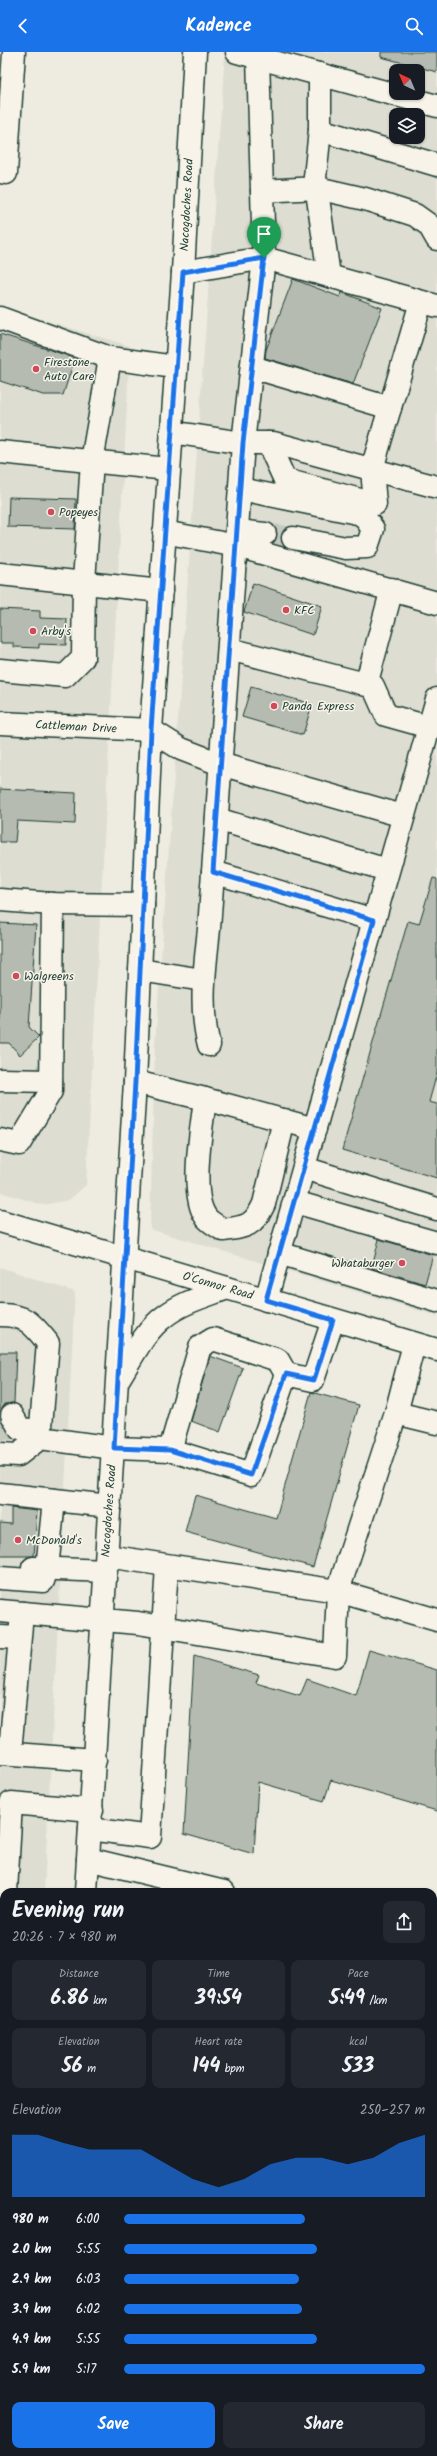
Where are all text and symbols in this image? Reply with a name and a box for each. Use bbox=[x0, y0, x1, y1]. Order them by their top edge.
text: Kadence bbox=[185, 12, 252, 41]
icon: back bbox=[12, 15, 34, 37]
icon: search bbox=[403, 15, 425, 37]
north arrow bbox=[389, 64, 425, 100]
map controls bbox=[389, 64, 425, 144]
button: layers bbox=[389, 108, 425, 144]
street label: Nacogdoches Road bbox=[175, 157, 199, 252]
pin bbox=[247, 217, 281, 258]
icon: arrive bbox=[253, 223, 275, 245]
place label: Firestone Auto Care bbox=[44, 353, 95, 386]
marker: Firestone Auto Care bbox=[31, 364, 41, 374]
place label: Popeyes bbox=[59, 503, 98, 522]
marker: Popeyes bbox=[46, 507, 56, 517]
place label: KFC bbox=[294, 601, 315, 620]
marker: KFC bbox=[281, 605, 291, 615]
place label: Arby's bbox=[41, 622, 71, 641]
marker: Arby's bbox=[28, 626, 38, 636]
place label: Panda Express bbox=[282, 697, 354, 716]
marker: Panda Express bbox=[269, 701, 279, 711]
street label: Cattleman Drive bbox=[35, 715, 118, 739]
place label: Walgreens bbox=[24, 967, 74, 986]
marker: Walgreens bbox=[11, 971, 21, 981]
place label: Whataburger bbox=[331, 1254, 395, 1273]
marker: Whataburger bbox=[397, 1258, 407, 1268]
street label: O'Connor Road bbox=[180, 1267, 257, 1305]
street label: Nacogdoches Road bbox=[96, 1463, 122, 1558]
place label: McDonald's bbox=[26, 1531, 82, 1550]
marker: McDonald's bbox=[13, 1535, 23, 1545]
text: Evening run bbox=[12, 1894, 124, 1929]
button: share bbox=[383, 1901, 425, 1943]
text: 20:26 · 7 × 980 m bbox=[12, 1927, 117, 1948]
text: Distance bbox=[59, 1965, 99, 1983]
text: Time bbox=[207, 1965, 230, 1983]
text: Pace bbox=[348, 1965, 369, 1983]
text: 6.86 bbox=[51, 1983, 89, 2015]
text: 39:54 bbox=[195, 1983, 242, 2015]
text: 5:49 bbox=[329, 1983, 365, 2015]
text: km bbox=[89, 1992, 107, 2010]
text: /km bbox=[365, 1992, 387, 2010]
text: Elevation bbox=[58, 2033, 100, 2051]
text: Heart rate bbox=[195, 2033, 242, 2051]
text: kcal bbox=[349, 2033, 367, 2051]
text: 56 bbox=[62, 2051, 83, 2083]
text: 144 bbox=[192, 2051, 220, 2083]
text: 533 bbox=[342, 2051, 374, 2083]
text: m bbox=[83, 2060, 96, 2078]
text: bpm bbox=[220, 2060, 245, 2078]
text: Elevation bbox=[12, 2100, 61, 2121]
text: 250–257 m bbox=[360, 2100, 425, 2121]
text: 980 m bbox=[12, 2209, 49, 2230]
text: 6:00 bbox=[76, 2209, 99, 2230]
text: 2.0 km bbox=[12, 2239, 51, 2260]
text: 5:55 bbox=[76, 2239, 100, 2260]
text: 2.9 km bbox=[12, 2269, 51, 2290]
text: 6:03 bbox=[76, 2269, 100, 2290]
text: 3.9 km bbox=[12, 2299, 51, 2320]
text: 6:02 bbox=[76, 2299, 100, 2320]
text: 4.9 km bbox=[12, 2329, 51, 2350]
text: 5:55 bbox=[76, 2329, 100, 2350]
text: 5.9 km bbox=[12, 2359, 50, 2380]
text: 5:17 bbox=[76, 2359, 96, 2380]
button: Save bbox=[12, 2402, 215, 2448]
button: Share bbox=[223, 2402, 425, 2448]

